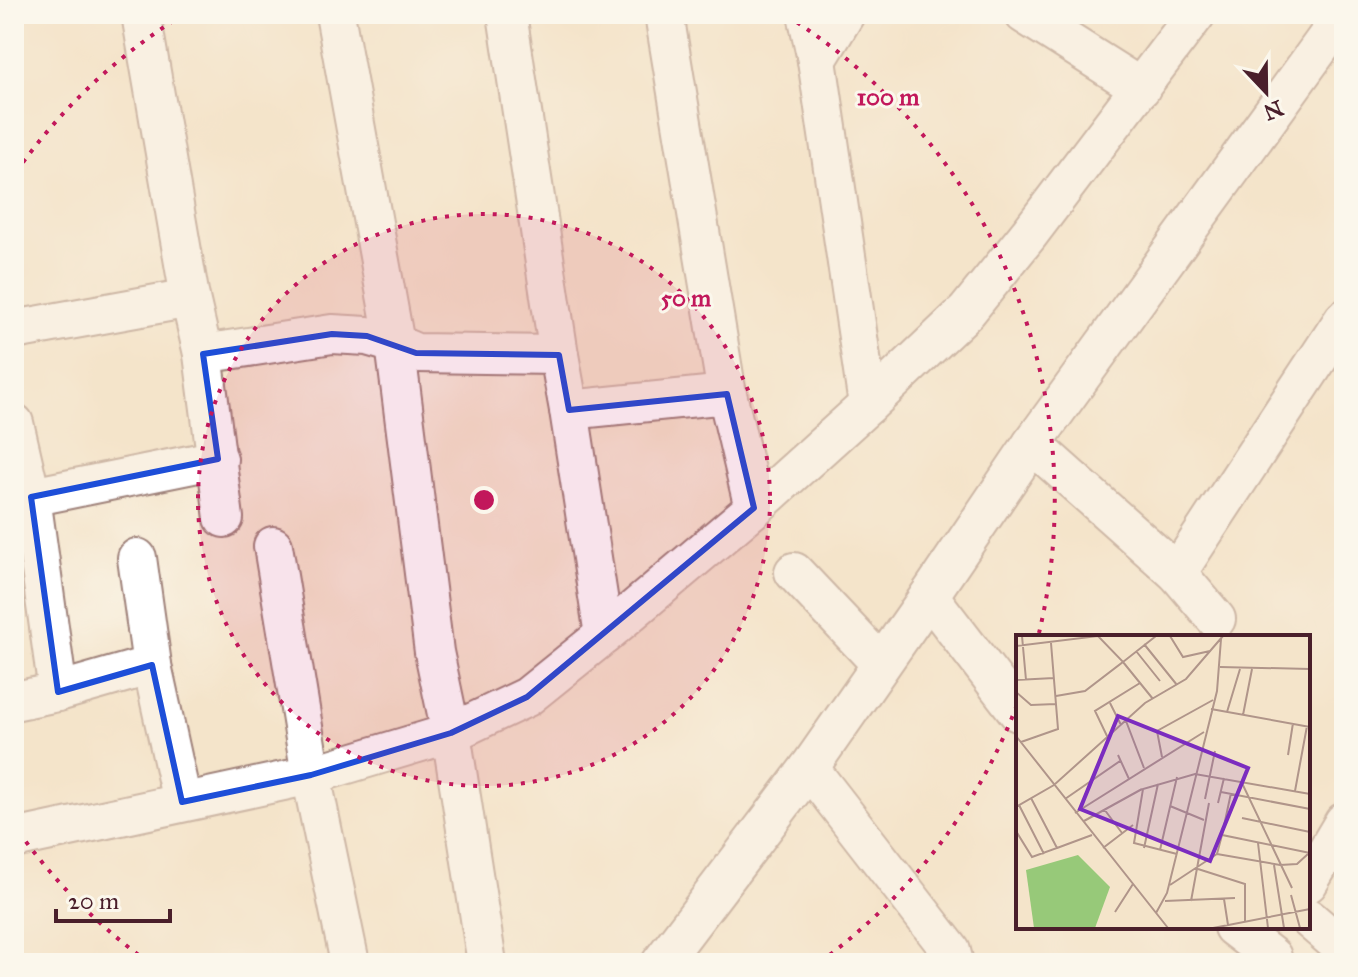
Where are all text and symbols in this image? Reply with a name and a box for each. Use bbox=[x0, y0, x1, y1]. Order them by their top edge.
north arrow bbox=[1226, 52, 1306, 132]
text: 100 m bbox=[857, 82, 920, 112]
text: N bbox=[1259, 94, 1287, 126]
text: 50 m bbox=[661, 283, 712, 313]
centre of rings bbox=[470, 486, 498, 514]
inset map bbox=[1016, 635, 1310, 929]
scale bar bbox=[56, 873, 170, 923]
text: 20 m bbox=[68, 886, 119, 916]

